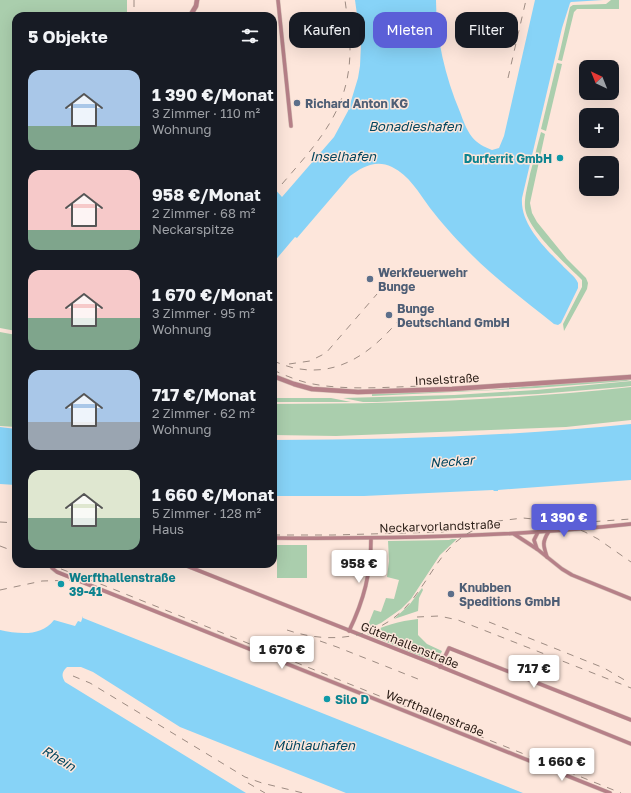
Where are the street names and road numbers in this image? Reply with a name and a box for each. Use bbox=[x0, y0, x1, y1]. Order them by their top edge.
street label: Inselstraße bbox=[414, 370, 480, 388]
street label: Neckarvorlandstraße bbox=[379, 516, 501, 536]
street label: Güterhallenstraße bbox=[359, 618, 461, 672]
street label: Werfthallenstraße bbox=[384, 686, 486, 740]

